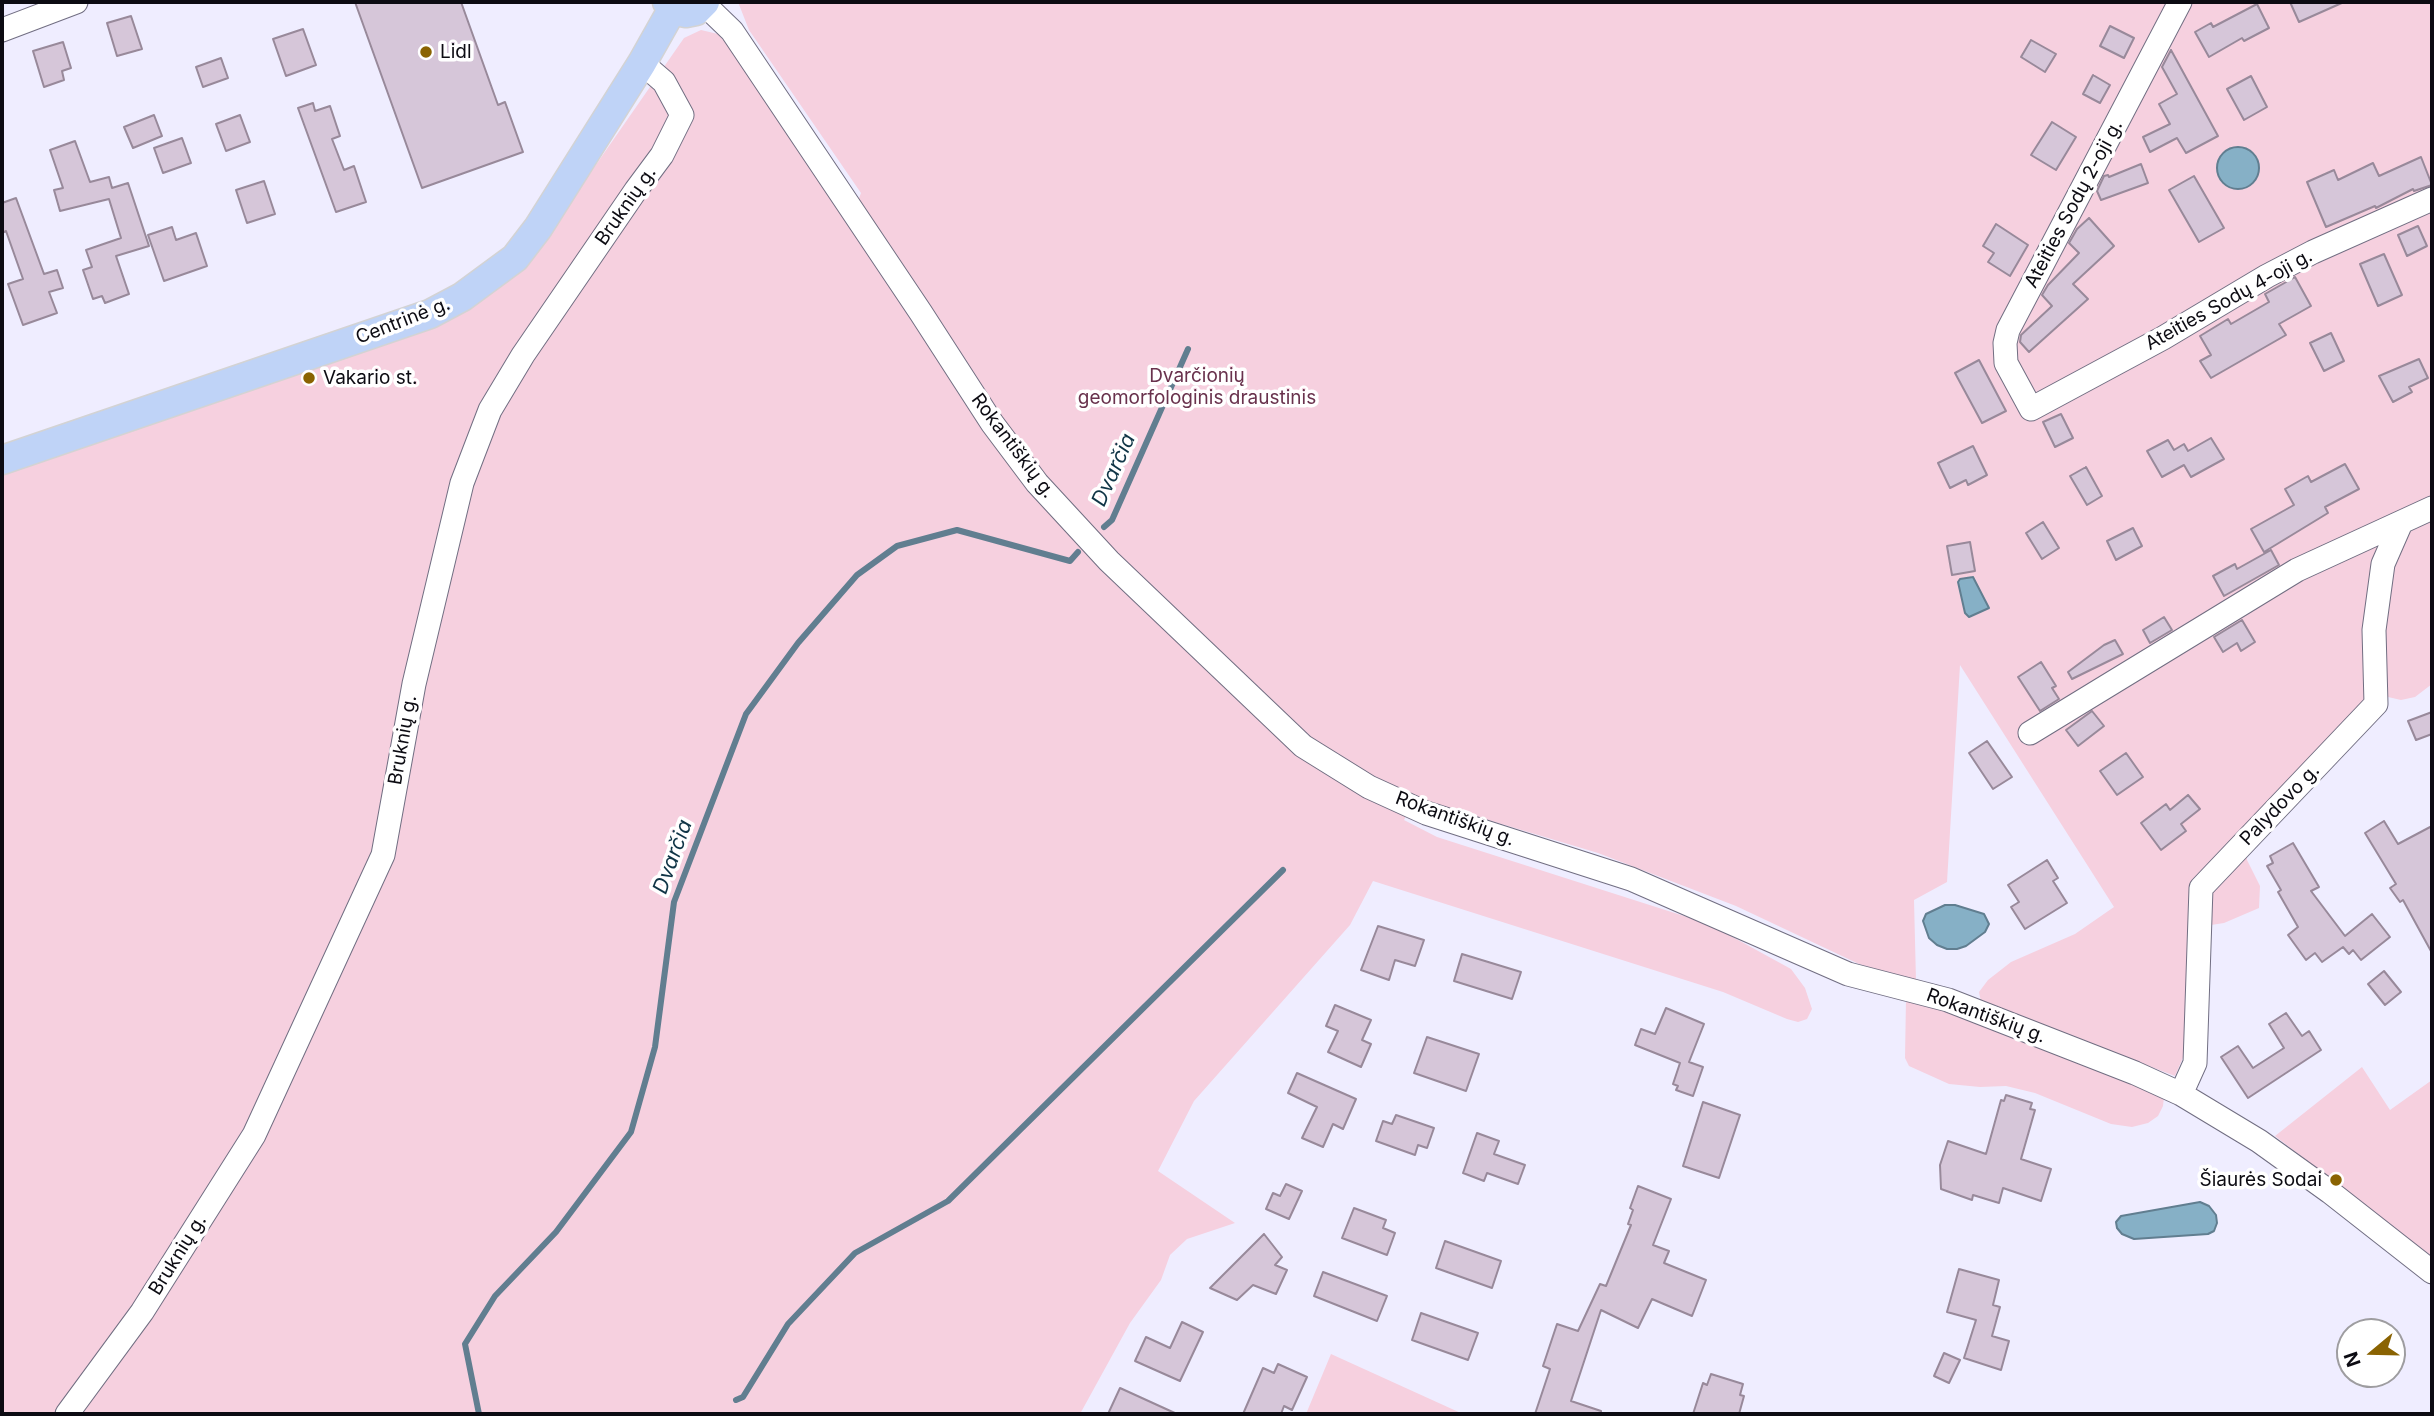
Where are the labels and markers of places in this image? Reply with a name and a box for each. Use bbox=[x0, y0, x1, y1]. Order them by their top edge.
place label: Lidl bbox=[440, 41, 472, 63]
marker: Lidl bbox=[418, 44, 434, 60]
place label: Vakario st. bbox=[323, 367, 417, 389]
marker: Vakario st. bbox=[301, 370, 317, 386]
place label: Šiaurės Sodai bbox=[2200, 1169, 2322, 1191]
marker: Šiaurės Sodai bbox=[2328, 1172, 2344, 1188]

